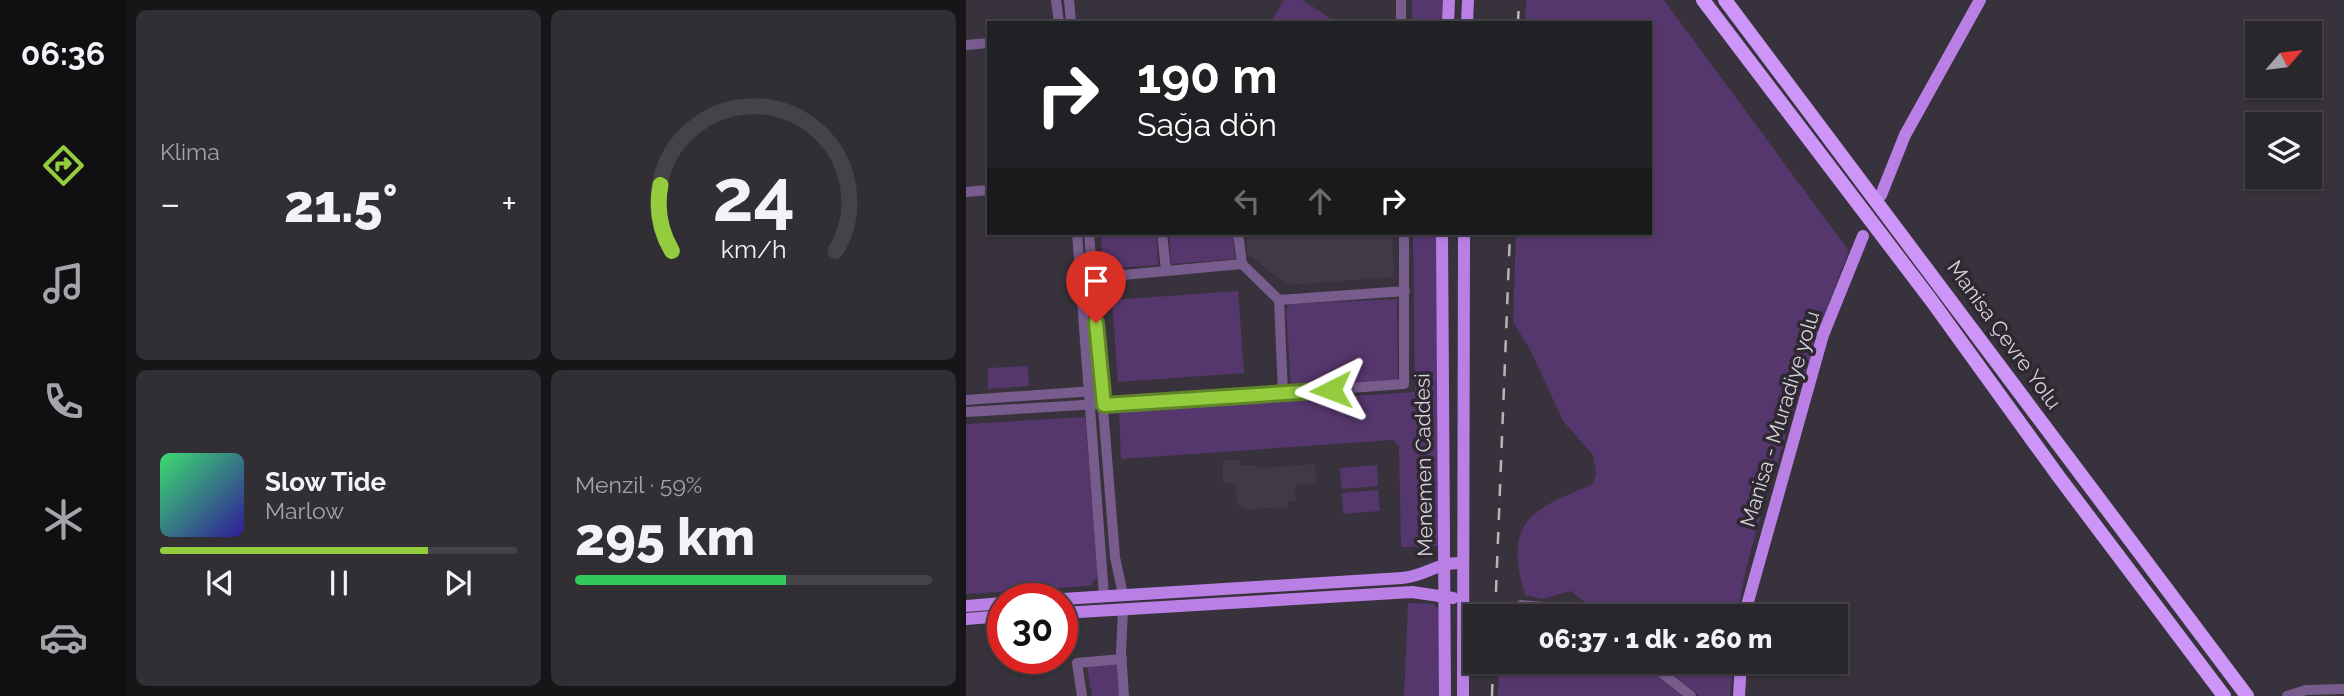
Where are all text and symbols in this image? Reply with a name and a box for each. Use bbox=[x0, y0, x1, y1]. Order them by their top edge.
north arrow bbox=[2245, 21, 2322, 98]
map controls bbox=[2245, 21, 2322, 189]
text: 06:36 bbox=[21, 35, 105, 72]
text: 190 m bbox=[1137, 47, 1278, 104]
icon: right bbox=[1022, 49, 1113, 140]
text: Sağa dön bbox=[1137, 106, 1277, 143]
button: layers bbox=[2245, 112, 2322, 189]
text: Klima bbox=[160, 138, 220, 165]
icon: directions bbox=[39, 141, 88, 190]
text: 24 bbox=[712, 153, 795, 238]
text: 21.5° bbox=[284, 173, 398, 234]
text: − bbox=[160, 181, 180, 226]
text: + bbox=[501, 181, 517, 226]
icon: left bbox=[1228, 182, 1266, 220]
icon: ahead bbox=[1301, 182, 1339, 220]
icon: right bbox=[1374, 182, 1412, 220]
text: km/h bbox=[721, 234, 786, 264]
pin bbox=[1066, 251, 1126, 323]
street label: Manisa Çevre Yolu bbox=[1942, 256, 2067, 414]
icon: music bbox=[39, 259, 88, 308]
icon: arrive bbox=[1077, 262, 1115, 300]
street label: Manisa - Muradiye yolu bbox=[1735, 308, 1824, 530]
position arrow bbox=[1294, 353, 1368, 427]
street label: Menemen Caddesi bbox=[1409, 373, 1438, 557]
icon: phone bbox=[39, 377, 88, 426]
text: Slow Tide bbox=[265, 467, 386, 497]
text: Menzil · 59% bbox=[575, 471, 702, 498]
icon: climate bbox=[39, 495, 88, 544]
text: Marlow bbox=[265, 497, 344, 524]
text: 295 km bbox=[575, 506, 755, 567]
icon: previous bbox=[201, 564, 239, 602]
icon: pause bbox=[320, 564, 358, 602]
icon: next bbox=[439, 564, 477, 602]
speed limit sign: 30 bbox=[987, 583, 1078, 674]
icon: car bbox=[39, 613, 88, 662]
text: 06:37 · 1 dk · 260 m bbox=[1539, 624, 1772, 654]

